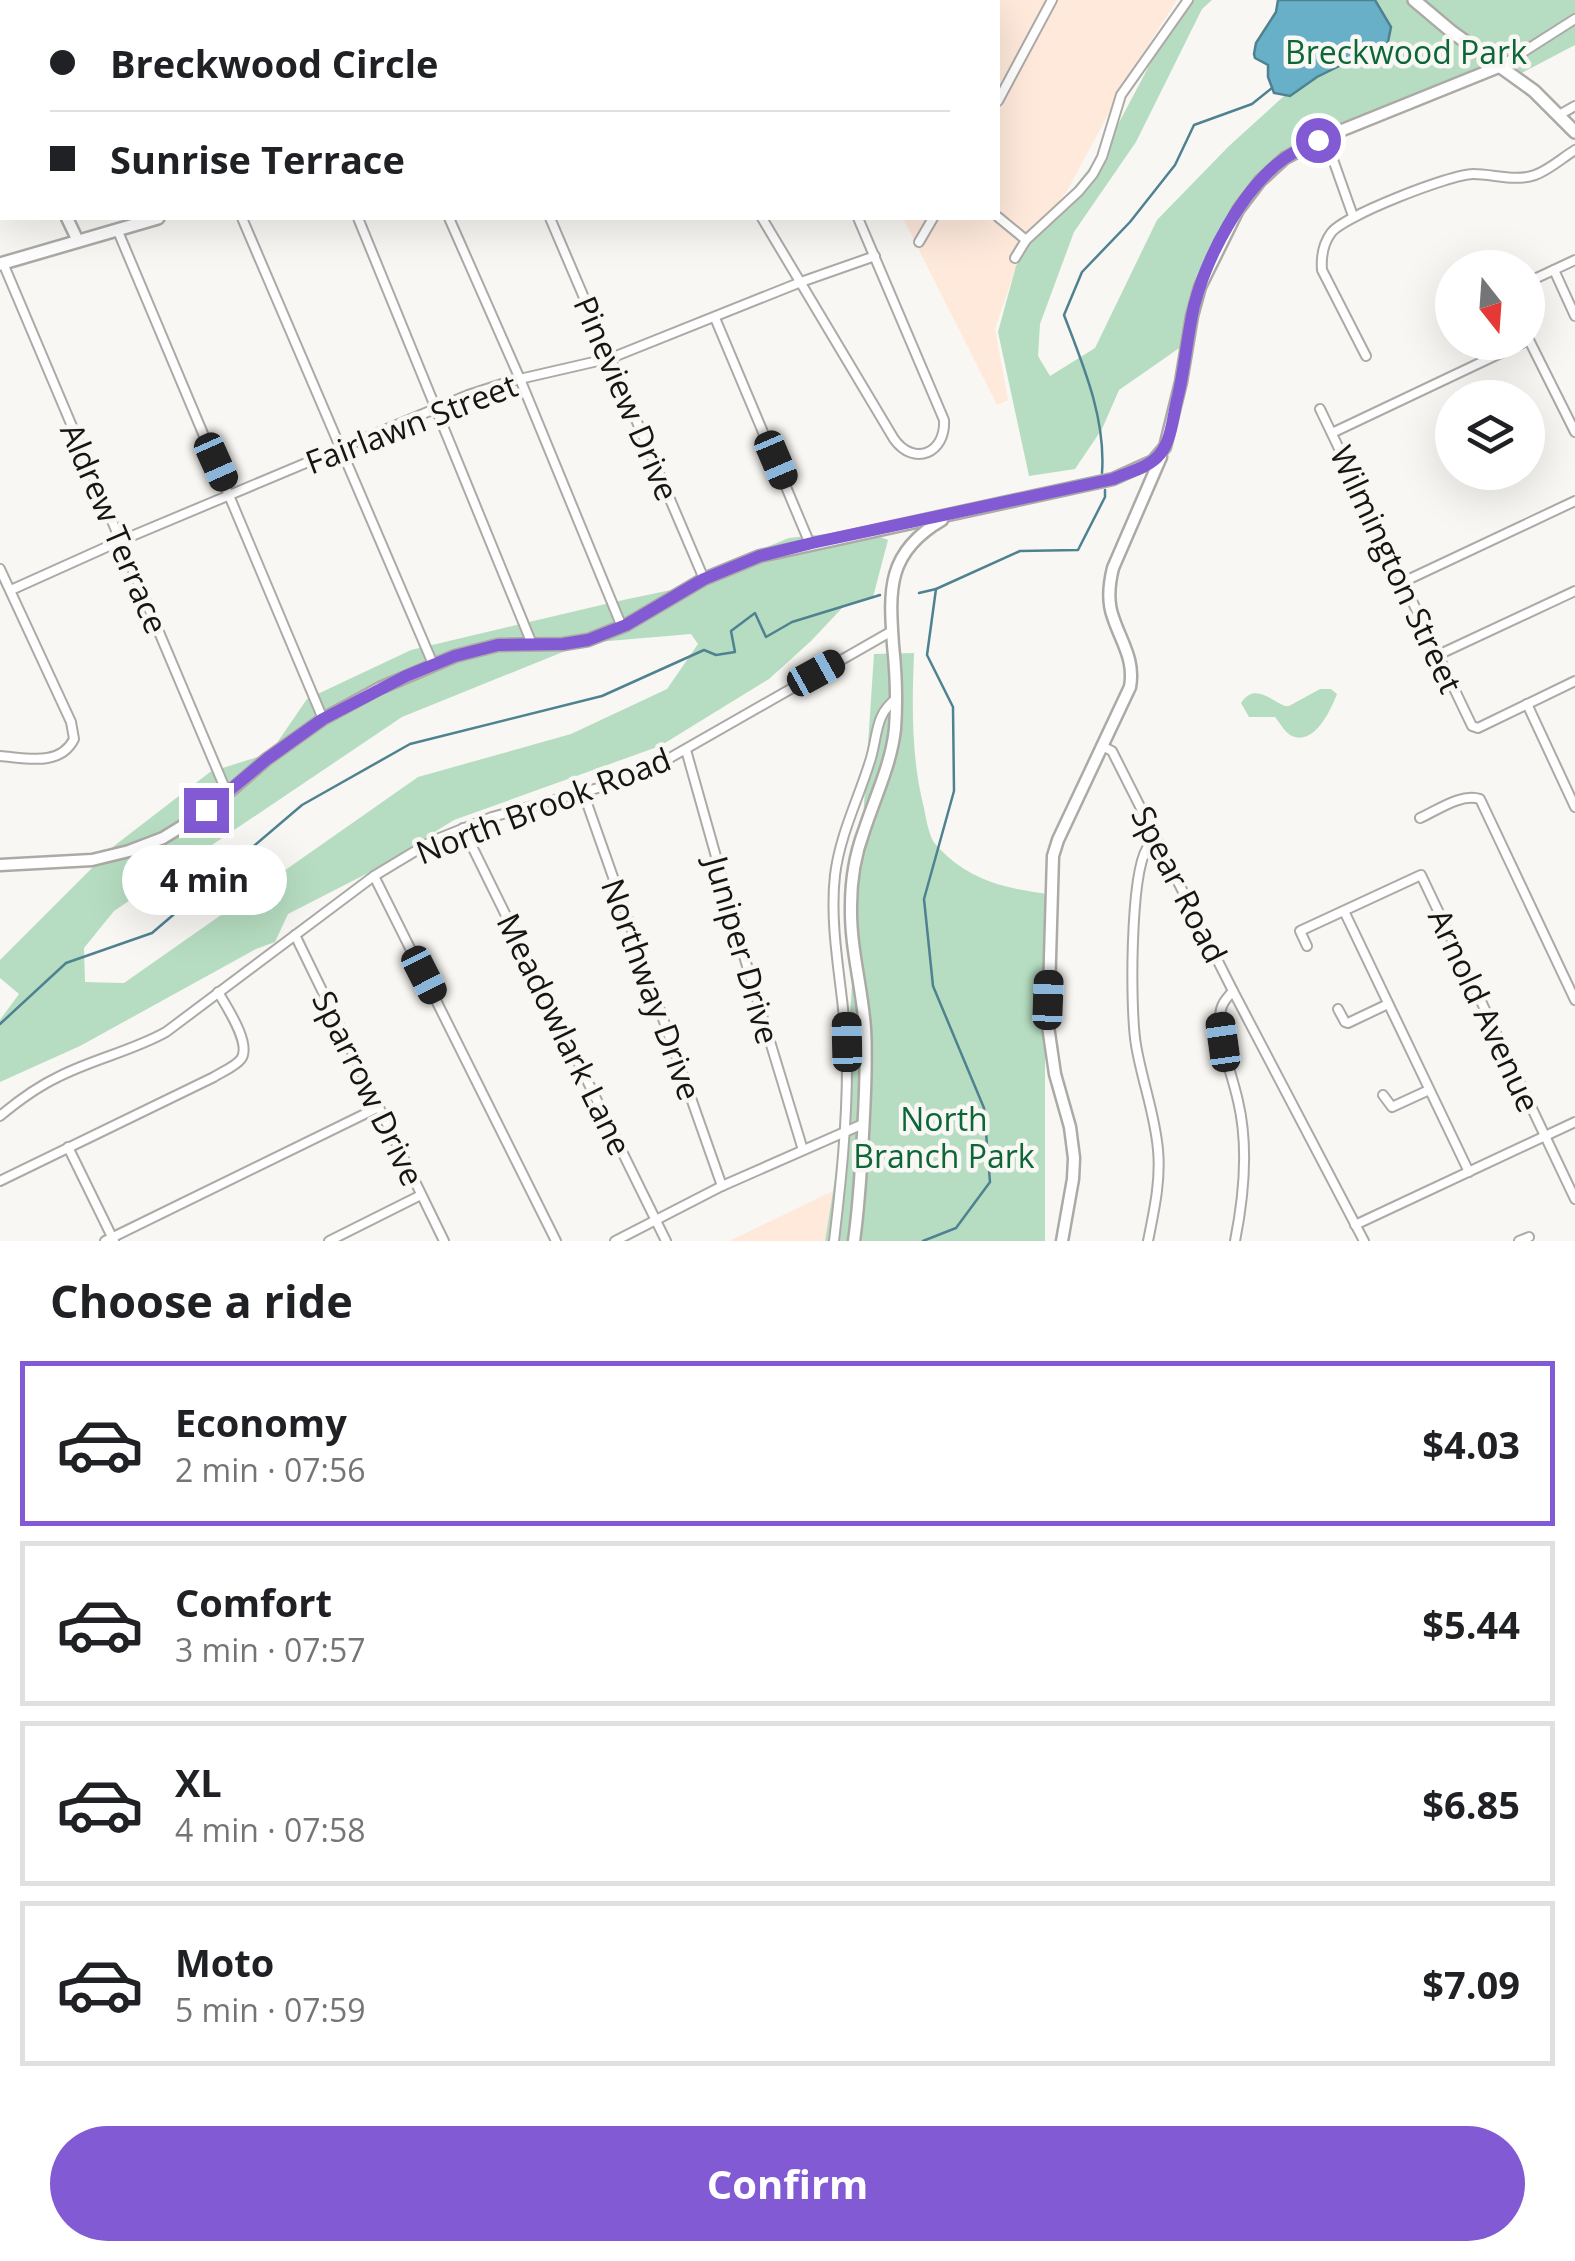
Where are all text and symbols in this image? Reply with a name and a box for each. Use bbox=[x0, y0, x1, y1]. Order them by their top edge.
park label: Breckwood Park bbox=[1285, 30, 1527, 73]
text: Breckwood Circle bbox=[110, 37, 439, 89]
route start bbox=[1296, 118, 1341, 163]
text: Sunrise Terrace bbox=[110, 133, 405, 185]
north arrow bbox=[1435, 250, 1545, 360]
map controls bbox=[1435, 250, 1545, 490]
street label: Pineview Drive bbox=[565, 289, 689, 507]
street label: Fairlawn Street bbox=[299, 363, 523, 483]
button: layers bbox=[1435, 380, 1545, 490]
street label: Aldrew Terrace bbox=[51, 416, 179, 640]
car bbox=[750, 427, 802, 493]
car bbox=[190, 428, 242, 496]
street label: Wilmington Street bbox=[1321, 438, 1473, 700]
car bbox=[782, 645, 850, 701]
street label: North Brook Road bbox=[409, 737, 677, 873]
route end bbox=[184, 788, 229, 833]
street label: Spear Road bbox=[1122, 798, 1238, 970]
callout: 4 min bbox=[124, 845, 288, 915]
street label: Juniper Drive bbox=[695, 848, 790, 1049]
text: 4 min bbox=[160, 858, 249, 901]
street label: Northway Drive bbox=[592, 872, 712, 1106]
street label: Arnold Avenue bbox=[1419, 901, 1551, 1119]
street label: Meadowlark Lane bbox=[488, 906, 642, 1162]
car bbox=[397, 941, 451, 1009]
car bbox=[1032, 969, 1064, 1031]
street label: Sparrow Drive bbox=[303, 983, 435, 1193]
car bbox=[1204, 1010, 1242, 1074]
car bbox=[831, 1012, 863, 1072]
park label: North Branch Park bbox=[853, 1097, 1035, 1177]
text: Choose a ride bbox=[50, 1270, 353, 1331]
text: Economy bbox=[175, 1396, 347, 1448]
icon: car bbox=[55, 1399, 145, 1489]
text: $4.03 bbox=[1422, 1418, 1520, 1470]
text: 2 min · 07:56 bbox=[175, 1448, 366, 1491]
text: Comfort bbox=[175, 1576, 332, 1628]
icon: car bbox=[55, 1579, 145, 1669]
text: $5.44 bbox=[1422, 1598, 1520, 1650]
text: 3 min · 07:57 bbox=[175, 1628, 366, 1671]
text: XL bbox=[175, 1756, 222, 1808]
icon: car bbox=[55, 1759, 145, 1849]
text: $6.85 bbox=[1422, 1778, 1520, 1830]
text: 4 min · 07:58 bbox=[175, 1808, 366, 1851]
text: Moto bbox=[175, 1936, 274, 1988]
icon: car bbox=[55, 1939, 145, 2029]
text: $7.09 bbox=[1422, 1958, 1520, 2010]
text: 5 min · 07:59 bbox=[175, 1988, 366, 2031]
button: Confirm bbox=[50, 2126, 1525, 2241]

